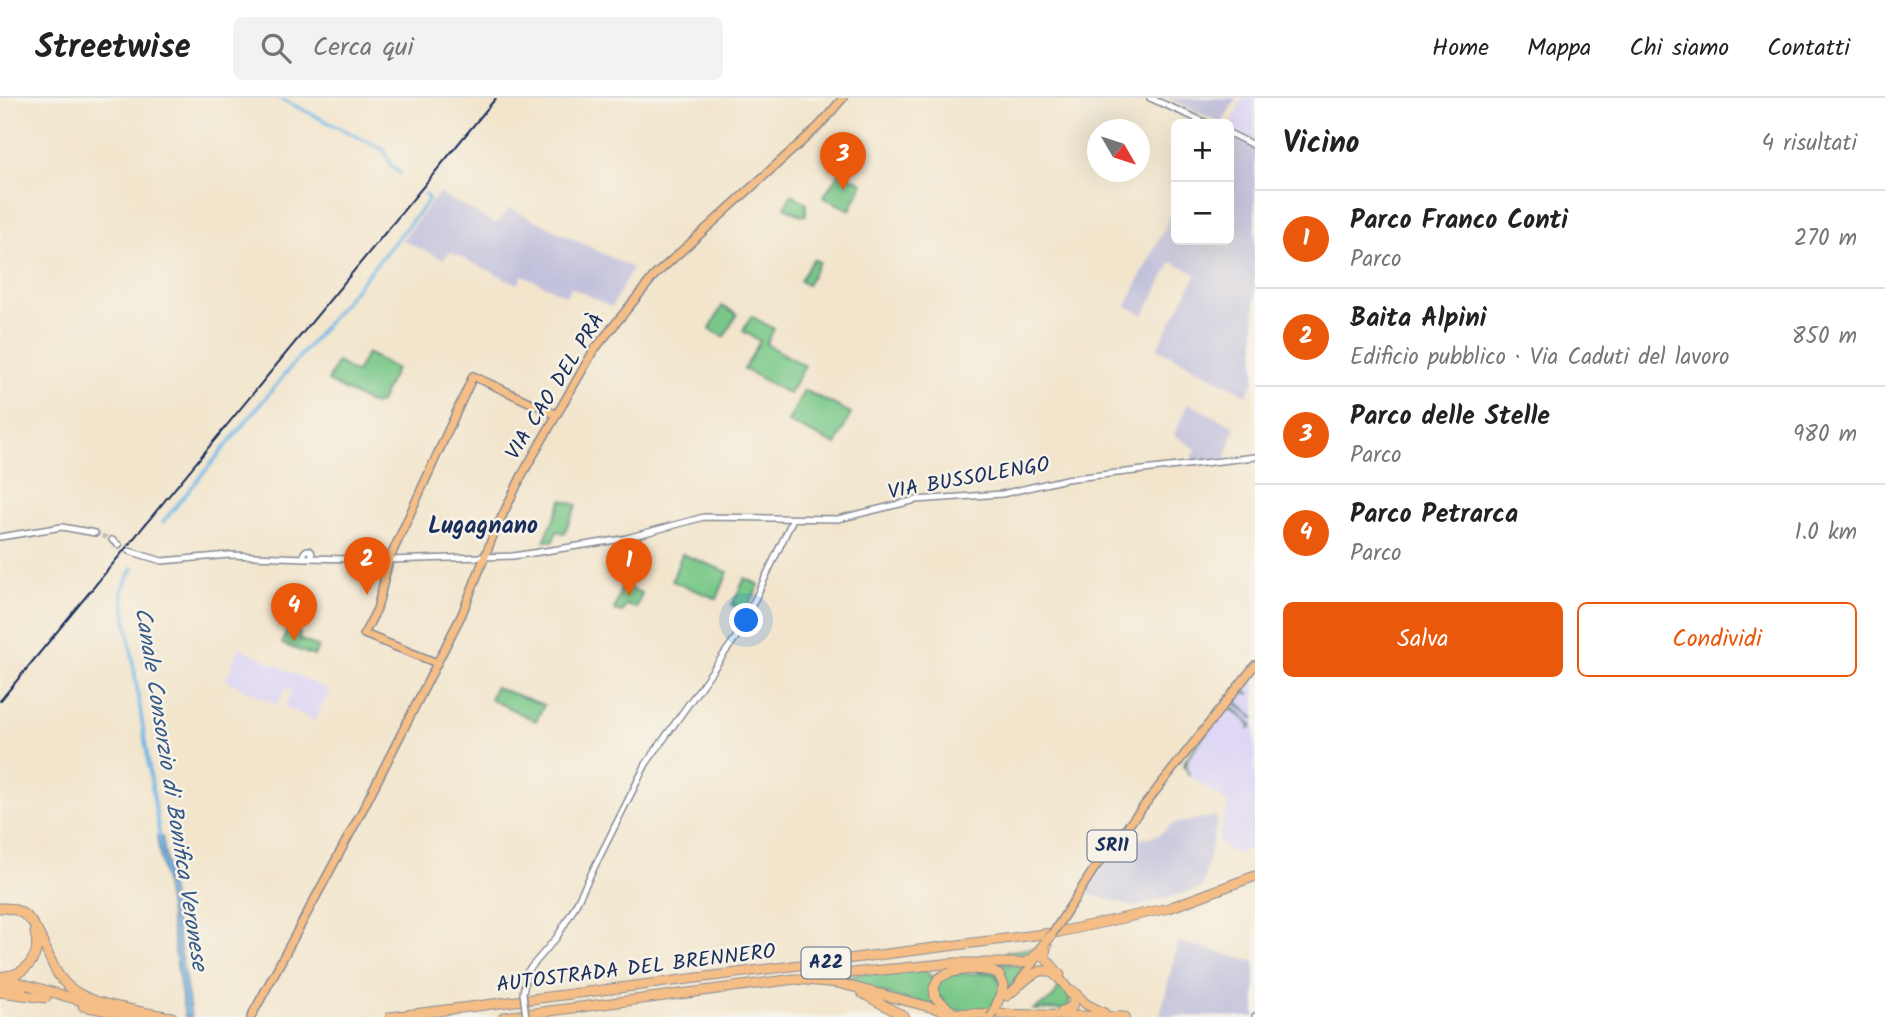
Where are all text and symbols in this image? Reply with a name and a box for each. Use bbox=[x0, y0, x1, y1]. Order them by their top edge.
search box bbox=[233, 17, 723, 80]
text: Streetwise bbox=[35, 22, 191, 75]
text: Cerca qui bbox=[313, 27, 414, 69]
icon: search bbox=[257, 29, 295, 67]
text: Home bbox=[1432, 29, 1489, 68]
text: Mappa bbox=[1527, 29, 1591, 68]
text: Chi siamo bbox=[1629, 29, 1729, 68]
text: Contatti bbox=[1767, 29, 1850, 68]
north arrow bbox=[1087, 119, 1150, 182]
map controls bbox=[1171, 119, 1234, 245]
button: + bbox=[1171, 119, 1234, 182]
text: Vicino bbox=[1283, 120, 1360, 168]
text: 4 risultati bbox=[1761, 126, 1857, 162]
pin: 3 bbox=[820, 132, 866, 190]
button: − bbox=[1171, 182, 1234, 245]
text: Parco Franco Conti bbox=[1350, 200, 1568, 242]
text: 1 bbox=[1303, 221, 1309, 257]
text: 270 m bbox=[1794, 221, 1857, 257]
text: Parco bbox=[1350, 242, 1402, 278]
text: Baita Alpini bbox=[1350, 298, 1486, 340]
street label: VIA CAO DEL PRÀ bbox=[498, 307, 614, 467]
text: 2 bbox=[1299, 319, 1313, 355]
text: 850 m bbox=[1792, 319, 1857, 355]
text: Edificio pubblico · Via Caduti del lavoro bbox=[1350, 340, 1729, 376]
text: Parco delle Stelle bbox=[1350, 396, 1550, 438]
text: 3 bbox=[1300, 417, 1312, 453]
text: 980 m bbox=[1793, 417, 1857, 453]
text: Parco bbox=[1350, 438, 1402, 474]
street label: VIA BUSSOLENGO bbox=[886, 449, 1053, 509]
text: Parco Petrarca bbox=[1350, 494, 1518, 536]
district label: Lugagnano bbox=[428, 507, 538, 546]
text: 4 bbox=[1300, 515, 1312, 551]
text: 1.0 km bbox=[1795, 515, 1857, 551]
text: Parco bbox=[1350, 536, 1402, 572]
pin: 2 bbox=[344, 537, 390, 595]
pin: 1 bbox=[606, 538, 652, 596]
pin: 4 bbox=[271, 583, 317, 641]
button: Salva bbox=[1283, 602, 1563, 677]
button: Condividi bbox=[1577, 602, 1857, 677]
your location bbox=[729, 603, 763, 637]
water label: Canale Consorzio di Bonifica Veronese bbox=[124, 605, 217, 976]
road number: SR11 bbox=[1088, 831, 1136, 862]
street label: AUTOSTRADA DEL BRENNERO bbox=[494, 935, 778, 1003]
road number: A22 bbox=[802, 948, 850, 978]

